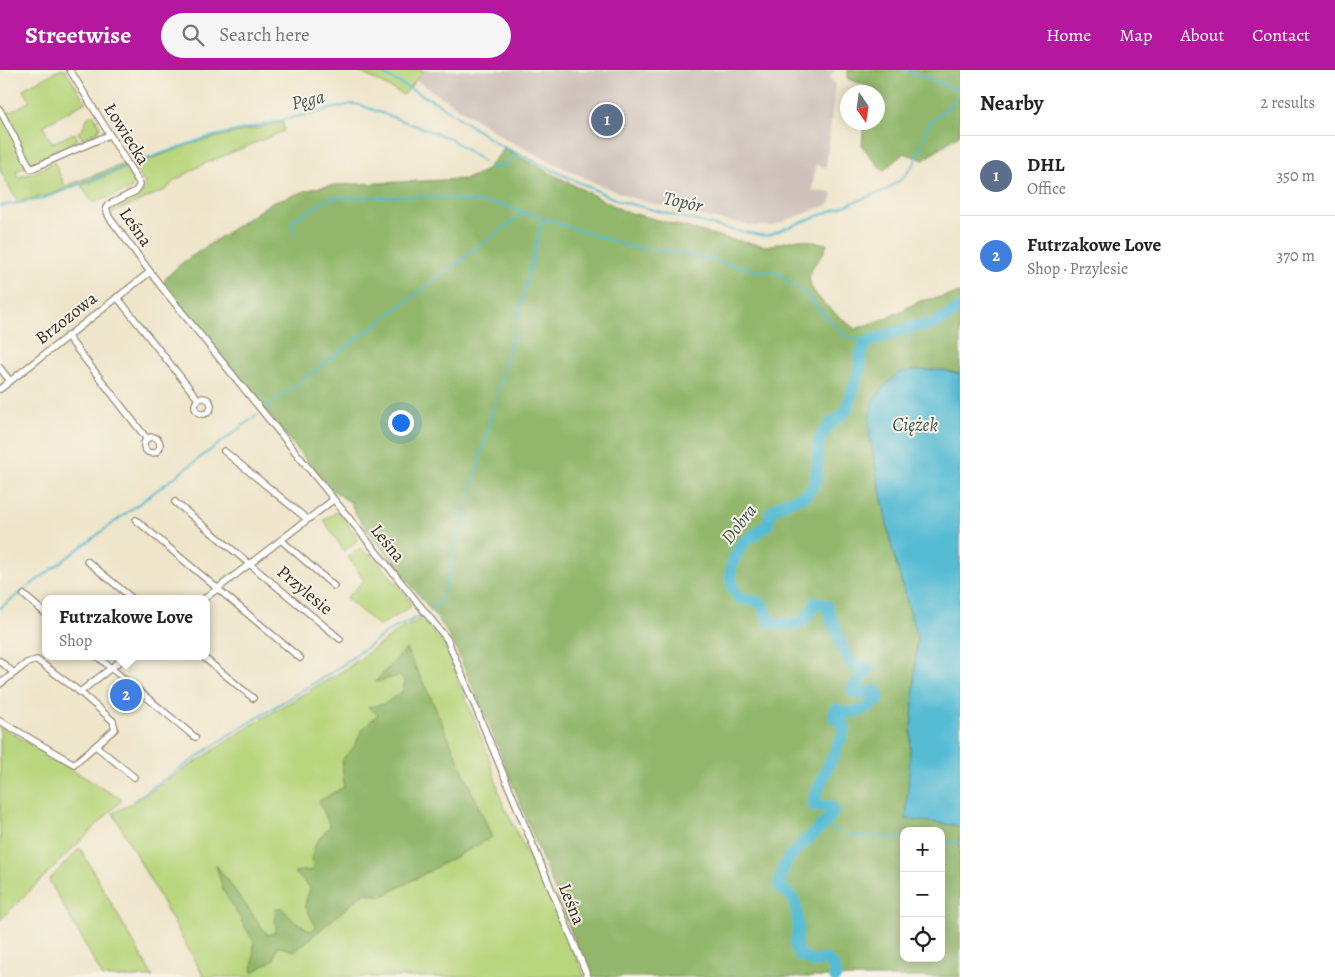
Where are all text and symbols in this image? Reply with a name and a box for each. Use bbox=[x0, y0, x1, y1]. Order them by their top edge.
search box bbox=[161, 13, 511, 58]
text: Streetwise bbox=[25, 19, 131, 51]
icon: search bbox=[179, 21, 207, 49]
text: Search here bbox=[219, 22, 310, 48]
text: Home bbox=[1046, 23, 1091, 47]
text: Map bbox=[1119, 23, 1152, 47]
text: About bbox=[1180, 23, 1224, 47]
text: Contact bbox=[1252, 23, 1310, 47]
water label: Pęga bbox=[289, 84, 327, 116]
north arrow bbox=[840, 85, 885, 130]
text: Nearby bbox=[980, 89, 1043, 117]
text: 2 results bbox=[1260, 92, 1315, 114]
street label: Łowiecka bbox=[99, 98, 156, 170]
pin: 1 bbox=[591, 101, 623, 139]
text: DHL bbox=[1027, 152, 1064, 178]
text: 1 bbox=[993, 165, 999, 187]
text: 350 m bbox=[1276, 165, 1315, 187]
text: Office bbox=[1027, 178, 1066, 200]
water label: Topór bbox=[661, 185, 707, 219]
street label: Leśna bbox=[114, 203, 158, 252]
text: Futrzakowe Love bbox=[1027, 232, 1161, 258]
text: 2 bbox=[992, 245, 1000, 267]
text: 370 m bbox=[1277, 245, 1315, 267]
text: Shop · Przylesie bbox=[1027, 258, 1128, 280]
street label: Brzozowa bbox=[30, 286, 102, 350]
your location bbox=[388, 410, 414, 436]
water label: Ciężek bbox=[892, 412, 938, 438]
water label: Dobra bbox=[715, 498, 763, 549]
street label: Leśna bbox=[365, 519, 411, 568]
street label: Przylesie bbox=[272, 560, 338, 620]
popup bbox=[42, 595, 210, 660]
text: Futrzakowe Love bbox=[59, 604, 193, 630]
text: Shop bbox=[59, 630, 92, 652]
pin: 2 bbox=[110, 676, 142, 714]
map controls bbox=[900, 827, 945, 962]
button: + bbox=[900, 827, 945, 872]
button: − bbox=[900, 872, 945, 917]
street label: Leśna bbox=[553, 880, 591, 929]
button: locate bbox=[900, 917, 945, 962]

